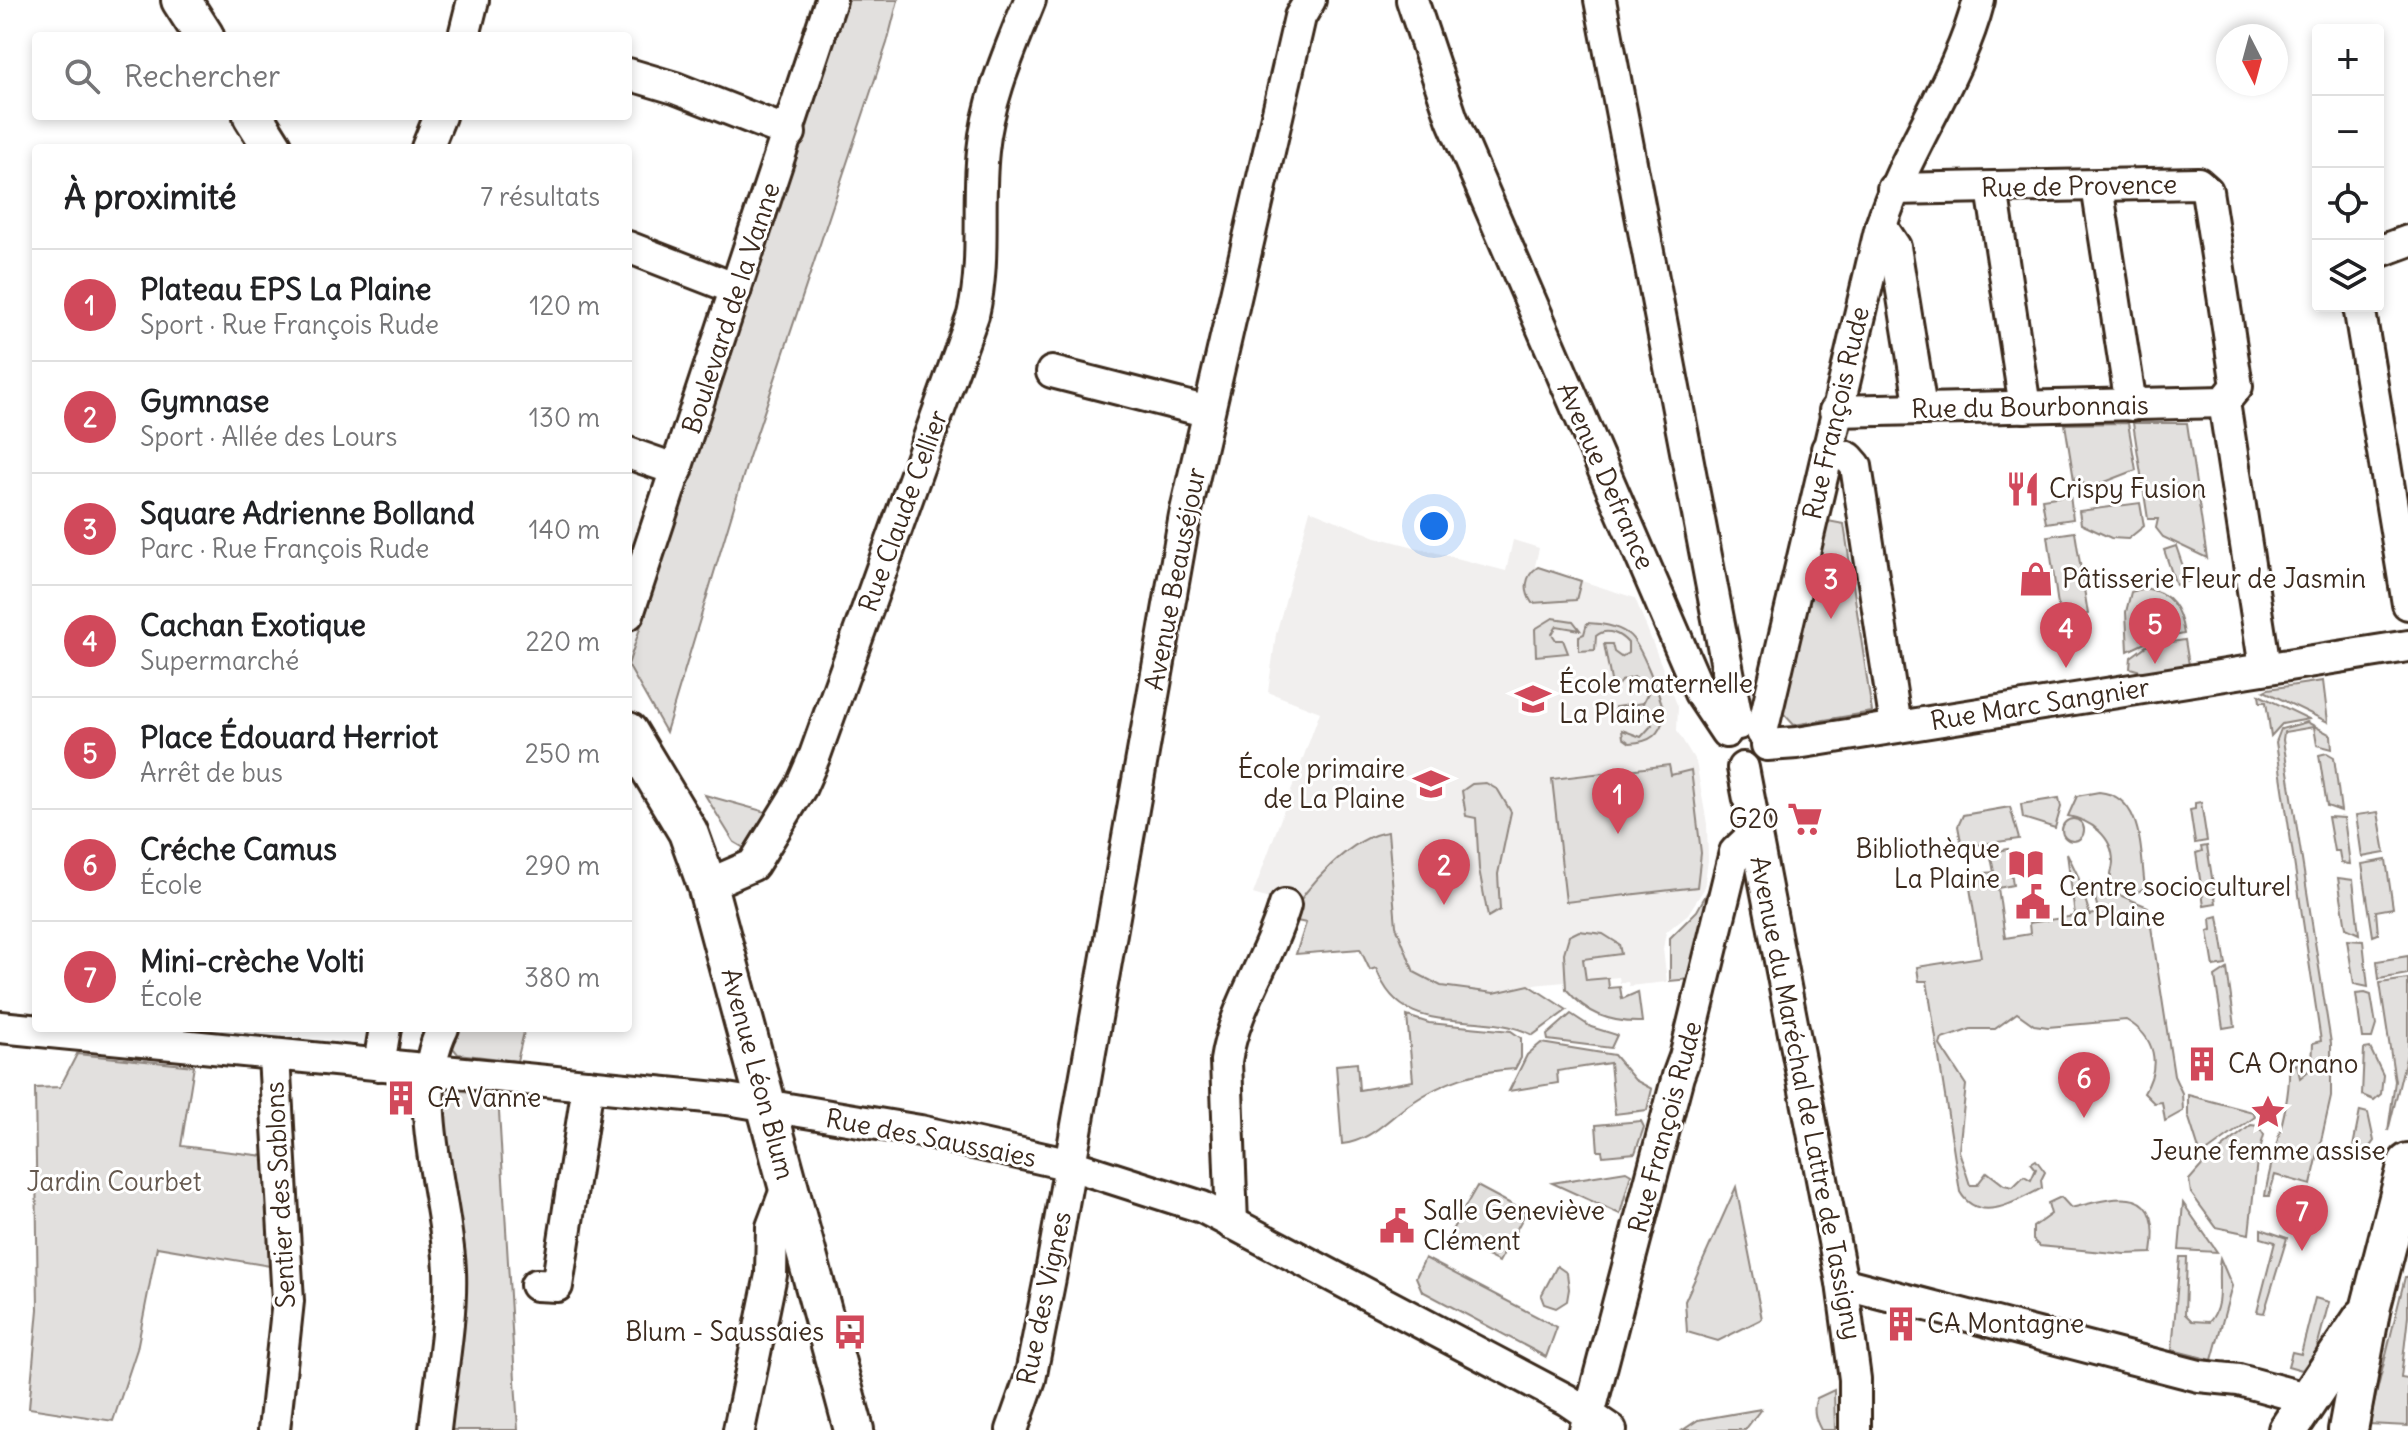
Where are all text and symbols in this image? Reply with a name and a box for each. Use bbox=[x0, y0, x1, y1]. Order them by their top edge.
north arrow bbox=[2216, 24, 2288, 96]
map controls bbox=[2312, 24, 2384, 312]
button: + bbox=[2312, 24, 2384, 96]
search box bbox=[32, 32, 632, 120]
icon: search bbox=[60, 54, 104, 98]
text: Rechercher bbox=[124, 57, 280, 95]
button: − bbox=[2312, 96, 2384, 168]
street label: Rue de Provence bbox=[1981, 167, 2177, 204]
button: locate bbox=[2312, 168, 2384, 240]
text: À proximité bbox=[64, 175, 237, 218]
street label: Boulevard de la Vanne bbox=[674, 178, 787, 438]
text: 7 résultats bbox=[480, 180, 600, 213]
button: layers bbox=[2312, 240, 2384, 312]
text: Plateau EPS La Plaine bbox=[140, 270, 431, 308]
text: 1 bbox=[85, 289, 95, 322]
text: 120 m bbox=[529, 289, 600, 322]
street label: Rue François Rude bbox=[1795, 303, 1876, 523]
text: Sport · Rue François Rude bbox=[140, 308, 439, 341]
street label: Avenue Defrance bbox=[1550, 377, 1662, 574]
text: Gymnase bbox=[140, 382, 269, 420]
street label: Rue du Bourbonnais bbox=[1911, 388, 2149, 425]
text: 2 bbox=[83, 401, 97, 434]
text: 130 m bbox=[529, 401, 600, 434]
street label: Rue Claude Cellier bbox=[851, 405, 954, 616]
text: Sport · Allée des Lours bbox=[140, 420, 397, 453]
street label: Avenue Beauséjour bbox=[1137, 464, 1212, 693]
restaurant icon: Crispy Fusion bbox=[2004, 470, 2042, 508]
place label: Crispy Fusion bbox=[2049, 472, 2206, 505]
text: Square Adrienne Bolland bbox=[140, 494, 475, 532]
your location bbox=[1414, 506, 1454, 546]
text: 3 bbox=[83, 513, 97, 546]
text: 140 m bbox=[529, 513, 600, 546]
text: Parc · Rue François Rude bbox=[140, 532, 429, 565]
pin: 3 bbox=[1805, 553, 1857, 619]
shop icon: Pâtisserie Fleur de Jasmin bbox=[2017, 560, 2055, 598]
place label: Pâtisserie Fleur de Jasmin bbox=[2062, 562, 2366, 595]
pin: 5 bbox=[2129, 598, 2181, 664]
pin: 4 bbox=[2040, 602, 2092, 668]
text: Cachan Exotique bbox=[140, 606, 366, 644]
text: 4 bbox=[82, 625, 98, 658]
text: 220 m bbox=[525, 625, 600, 658]
text: Supermarché bbox=[140, 644, 299, 677]
place label: École maternelle La Plaine bbox=[1559, 666, 1753, 730]
street label: Rue Marc Sangnier bbox=[1928, 670, 2152, 737]
school or university icon: École maternelle La Plaine bbox=[1514, 680, 1552, 718]
text: Place Édouard Herriot bbox=[140, 718, 438, 756]
text: 5 bbox=[83, 737, 97, 770]
text: 250 m bbox=[525, 737, 600, 770]
place label: École primaire de La Plaine bbox=[1238, 751, 1405, 815]
text: Arrêt de bus bbox=[140, 756, 283, 789]
school or university icon: École primaire de La Plaine bbox=[1412, 765, 1450, 803]
pin: 1 bbox=[1592, 768, 1644, 834]
supermarket icon: G20 bbox=[1786, 800, 1824, 838]
place label: G20 bbox=[1729, 802, 1779, 835]
text: Créche Camus bbox=[140, 830, 337, 868]
place label: Bibliothèque La Plaine bbox=[1855, 832, 2000, 895]
pin: 2 bbox=[1418, 839, 1470, 905]
library icon: Bibliothèque La Plaine bbox=[2007, 845, 2045, 883]
text: 6 bbox=[82, 849, 98, 882]
text: 290 m bbox=[525, 849, 600, 882]
street label: Avenue du Maréchal de Lattre de Tassigny bbox=[1743, 853, 1870, 1343]
text: École bbox=[140, 868, 202, 901]
place label: Centre socioculturel La Plaine bbox=[2059, 870, 2291, 933]
public building icon: Centre socioculturel La Plaine bbox=[2014, 883, 2052, 921]
text: Mini-crèche Volti bbox=[140, 942, 365, 980]
text: 7 bbox=[84, 961, 96, 994]
text: 380 m bbox=[524, 961, 600, 994]
street label: Avenue Léon Blum bbox=[714, 965, 803, 1183]
text: École bbox=[140, 980, 202, 1013]
street label: Rue François Rude bbox=[1620, 1018, 1709, 1236]
building icon: CA Ornano bbox=[2183, 1045, 2221, 1083]
place label: CA Ornano bbox=[2228, 1047, 2358, 1080]
pin: 6 bbox=[2058, 1052, 2110, 1118]
building icon: CA Vanne bbox=[382, 1079, 420, 1117]
street label: Sentier des Sablons bbox=[257, 1081, 302, 1309]
place label: CA Vanne bbox=[427, 1081, 541, 1114]
place icon: Jeune femme assise bbox=[2249, 1093, 2287, 1131]
street label: Rue des Saussaies bbox=[823, 1101, 1039, 1174]
place label: Jeune femme assise bbox=[2150, 1134, 2386, 1167]
park label: Jardin Courbet bbox=[26, 1165, 202, 1198]
pin: 7 bbox=[2276, 1185, 2328, 1251]
place label: Salle Geneviève Clément bbox=[1423, 1194, 1605, 1257]
public building icon: Salle Geneviève Clément bbox=[1378, 1207, 1416, 1245]
street label: Rue des Vignes bbox=[1009, 1208, 1078, 1388]
building icon: CA Montagne bbox=[1882, 1305, 1920, 1343]
place label: CA Montagne bbox=[1927, 1307, 2084, 1340]
bus stop icon: Blum - Saussaies bbox=[831, 1313, 869, 1351]
place label: Blum - Saussaies bbox=[625, 1315, 824, 1348]

